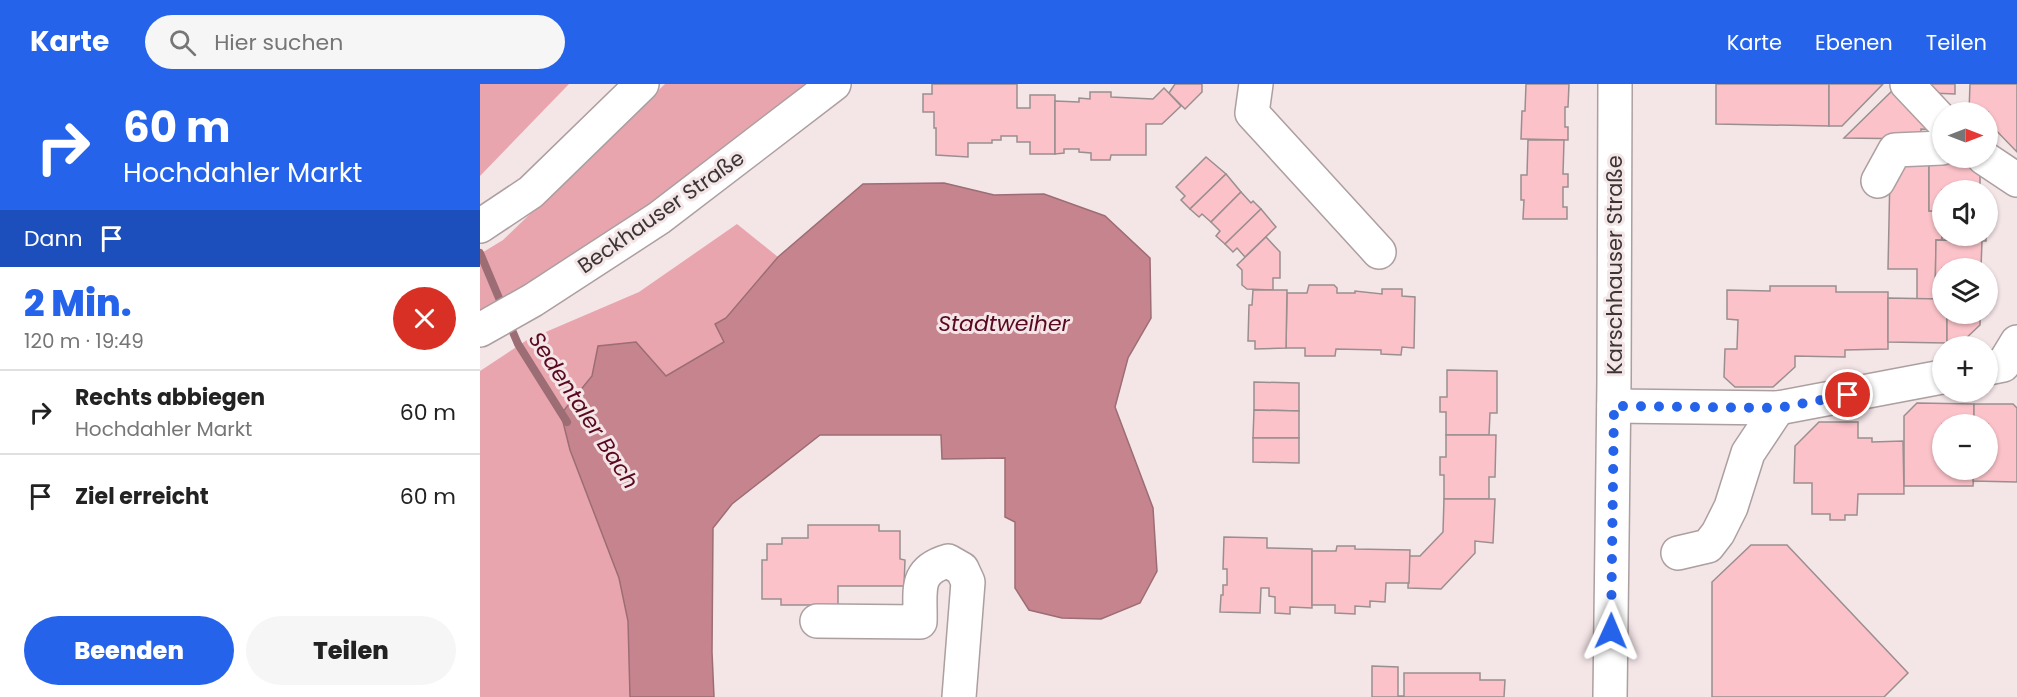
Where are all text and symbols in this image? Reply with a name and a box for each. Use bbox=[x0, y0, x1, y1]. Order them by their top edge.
search box bbox=[145, 15, 565, 69]
text: Karte bbox=[30, 22, 109, 61]
icon: search bbox=[166, 26, 199, 59]
text: Hier suchen bbox=[214, 27, 343, 58]
text: Karte bbox=[1727, 28, 1782, 57]
text: Ebenen bbox=[1815, 28, 1893, 57]
text: Teilen bbox=[1926, 28, 1987, 57]
text: 60 m bbox=[123, 98, 231, 157]
north arrow bbox=[1932, 102, 1998, 168]
map controls bbox=[1932, 102, 1998, 480]
icon: right bbox=[24, 108, 102, 186]
street label: Beckhauser Straße bbox=[572, 143, 750, 280]
text: Hochdahler Markt bbox=[123, 154, 362, 191]
street label: Karschhauser Straße bbox=[1600, 155, 1629, 375]
button: sound bbox=[1932, 180, 1998, 246]
icon: arrive bbox=[95, 222, 128, 255]
text: Dann bbox=[24, 223, 83, 254]
button: layers bbox=[1932, 258, 1998, 324]
text: 2 Min. bbox=[24, 278, 132, 329]
button: close bbox=[393, 287, 456, 350]
water label: Stadtweiher bbox=[938, 308, 1071, 339]
water label: Sedentaler Bach bbox=[521, 326, 646, 495]
text: 120 m · 19:49 bbox=[24, 327, 144, 355]
button: + bbox=[1932, 336, 1998, 402]
pin bbox=[1822, 369, 1873, 420]
icon: arrive bbox=[1831, 378, 1864, 411]
text: Rechts abbiegen bbox=[75, 382, 265, 413]
icon: right bbox=[24, 396, 57, 429]
text: 60 m bbox=[400, 397, 456, 428]
button: − bbox=[1932, 414, 1998, 480]
text: Hochdahler Markt bbox=[75, 415, 252, 443]
icon: arrive bbox=[24, 480, 57, 513]
text: Ziel erreicht bbox=[75, 481, 209, 512]
text: 60 m bbox=[400, 481, 456, 512]
position arrow bbox=[1579, 599, 1643, 663]
button: Beenden bbox=[24, 616, 234, 685]
button: Teilen bbox=[246, 616, 456, 685]

